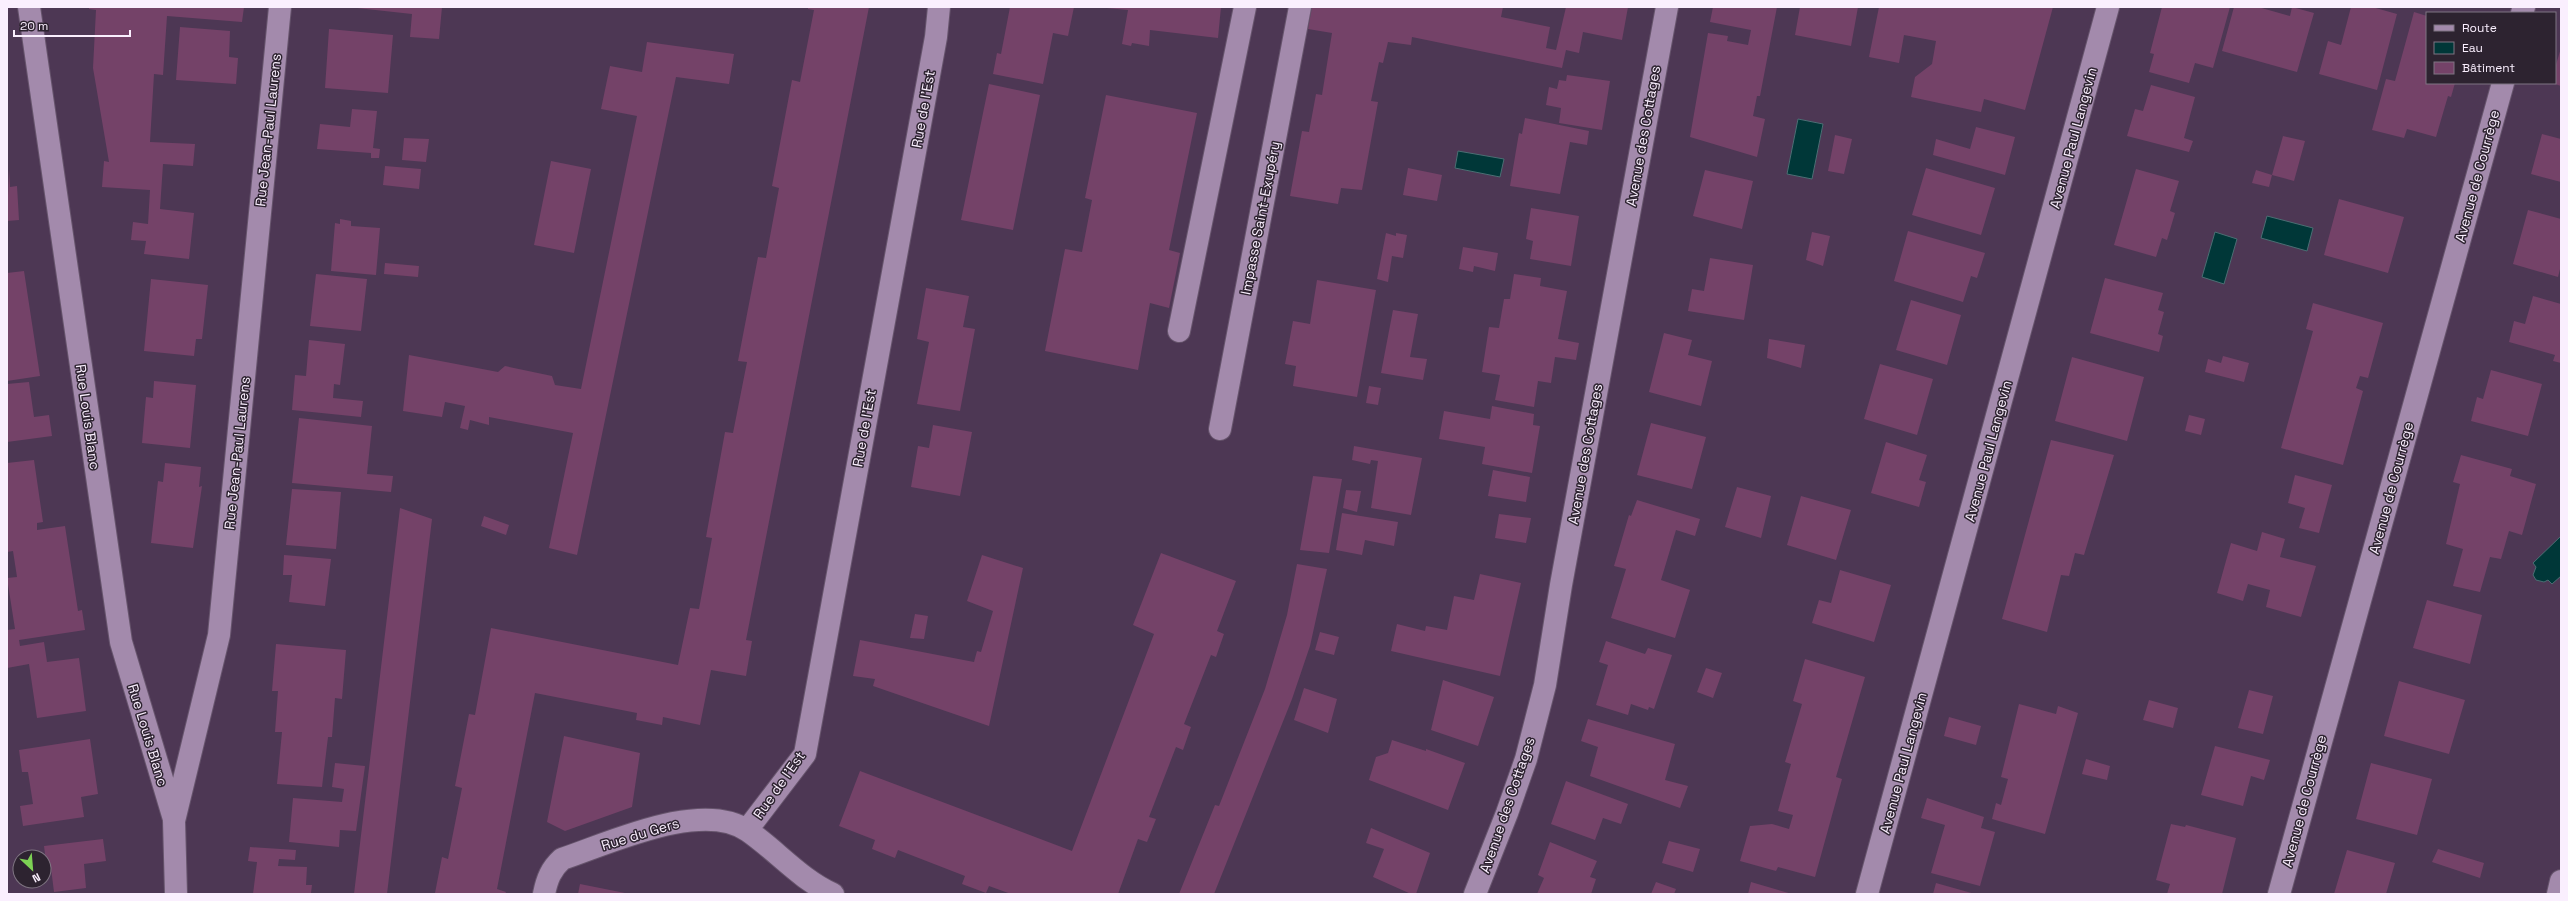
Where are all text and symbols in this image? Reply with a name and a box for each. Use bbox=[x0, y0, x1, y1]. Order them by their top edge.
scale bar bbox=[14, 12, 130, 38]
legend bbox=[2426, 12, 2556, 84]
text: 20 m bbox=[20, 18, 48, 34]
text: Route bbox=[2462, 20, 2497, 36]
text: Eau bbox=[2462, 40, 2483, 56]
street label: Rue Jean-Paul Laurens bbox=[251, 53, 285, 207]
text: Bâtiment bbox=[2462, 60, 2515, 76]
street label: Avenue des Cottages bbox=[1622, 64, 1664, 208]
street label: Avenue Paul Langevin bbox=[2045, 65, 2101, 211]
street label: Rue de l'Est bbox=[907, 69, 939, 149]
street label: Avenue de Courrège bbox=[2451, 108, 2503, 244]
street label: Impasse Saint-Exupéry bbox=[1236, 140, 1284, 296]
street label: Rue Louis Blanc bbox=[72, 363, 104, 471]
street label: Rue Jean-Paul Laurens bbox=[220, 376, 254, 530]
street label: Avenue Paul Langevin bbox=[1960, 378, 2016, 524]
street label: Avenue des Cottages bbox=[1564, 382, 1606, 526]
street label: Rue de l'Est bbox=[848, 388, 880, 468]
street label: Avenue de Courrège bbox=[2365, 420, 2417, 556]
street label: Rue Louis Blanc bbox=[124, 682, 172, 788]
street label: Avenue Paul Langevin bbox=[1875, 690, 1931, 836]
street label: Avenue de Courrège bbox=[2278, 733, 2330, 869]
street label: Avenue des Cottages bbox=[1475, 735, 1539, 875]
street label: Rue de l'Est bbox=[749, 748, 809, 822]
street label: Rue du Gers bbox=[599, 814, 681, 854]
north arrow bbox=[12, 849, 52, 889]
text: N bbox=[30, 870, 43, 886]

